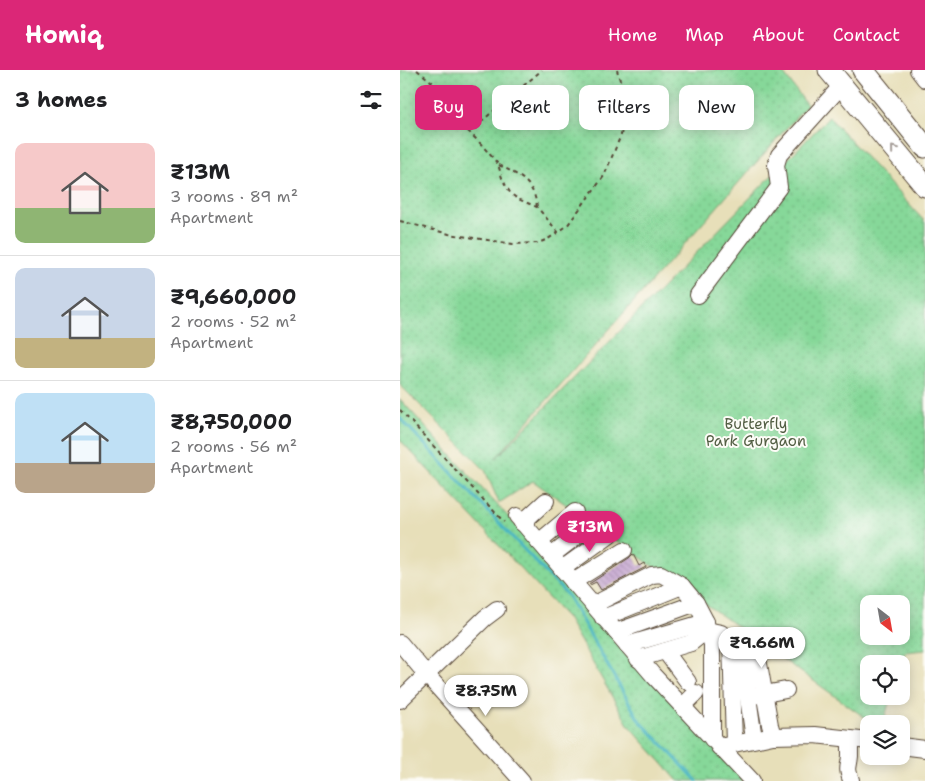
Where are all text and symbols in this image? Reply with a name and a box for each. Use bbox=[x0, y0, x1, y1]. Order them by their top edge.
text: Homiq bbox=[25, 19, 102, 51]
text: Home bbox=[608, 23, 657, 47]
text: Map bbox=[685, 23, 724, 47]
text: About bbox=[752, 23, 805, 47]
text: Contact bbox=[833, 23, 900, 47]
chip: Buy bbox=[415, 85, 482, 130]
chip: Rent bbox=[492, 85, 569, 130]
chip: Filters bbox=[579, 85, 669, 130]
chip: New bbox=[679, 85, 754, 130]
text: 3 homes bbox=[15, 86, 107, 114]
icon: filters bbox=[357, 86, 385, 114]
one-way arrow bbox=[891, 145, 900, 154]
text: ₹13M bbox=[170, 158, 230, 186]
icon: home bbox=[55, 163, 115, 223]
text: 3 rooms · 89 m² bbox=[170, 186, 298, 207]
text: Apartment bbox=[170, 207, 253, 228]
text: ₹9,660,000 bbox=[170, 283, 296, 311]
icon: home bbox=[55, 288, 115, 348]
text: 2 rooms · 52 m² bbox=[170, 311, 297, 332]
text: Apartment bbox=[170, 332, 253, 353]
text: ₹8,750,000 bbox=[170, 408, 292, 436]
icon: home bbox=[55, 413, 115, 473]
park label: Butterfly Park Gurgaon bbox=[706, 414, 806, 451]
text: 2 rooms · 56 m² bbox=[170, 436, 297, 457]
text: Apartment bbox=[170, 457, 253, 478]
pin: ₹13M bbox=[560, 510, 620, 553]
text: ₹13M bbox=[567, 516, 613, 537]
north arrow bbox=[860, 595, 910, 645]
map controls bbox=[860, 595, 910, 765]
pin: ₹9.66M bbox=[721, 626, 803, 669]
text: ₹9.66M bbox=[729, 632, 795, 653]
button: locate bbox=[860, 655, 910, 705]
pin: ₹8.75M bbox=[445, 674, 527, 717]
text: ₹8.75M bbox=[455, 680, 517, 701]
button: layers bbox=[860, 715, 910, 765]

